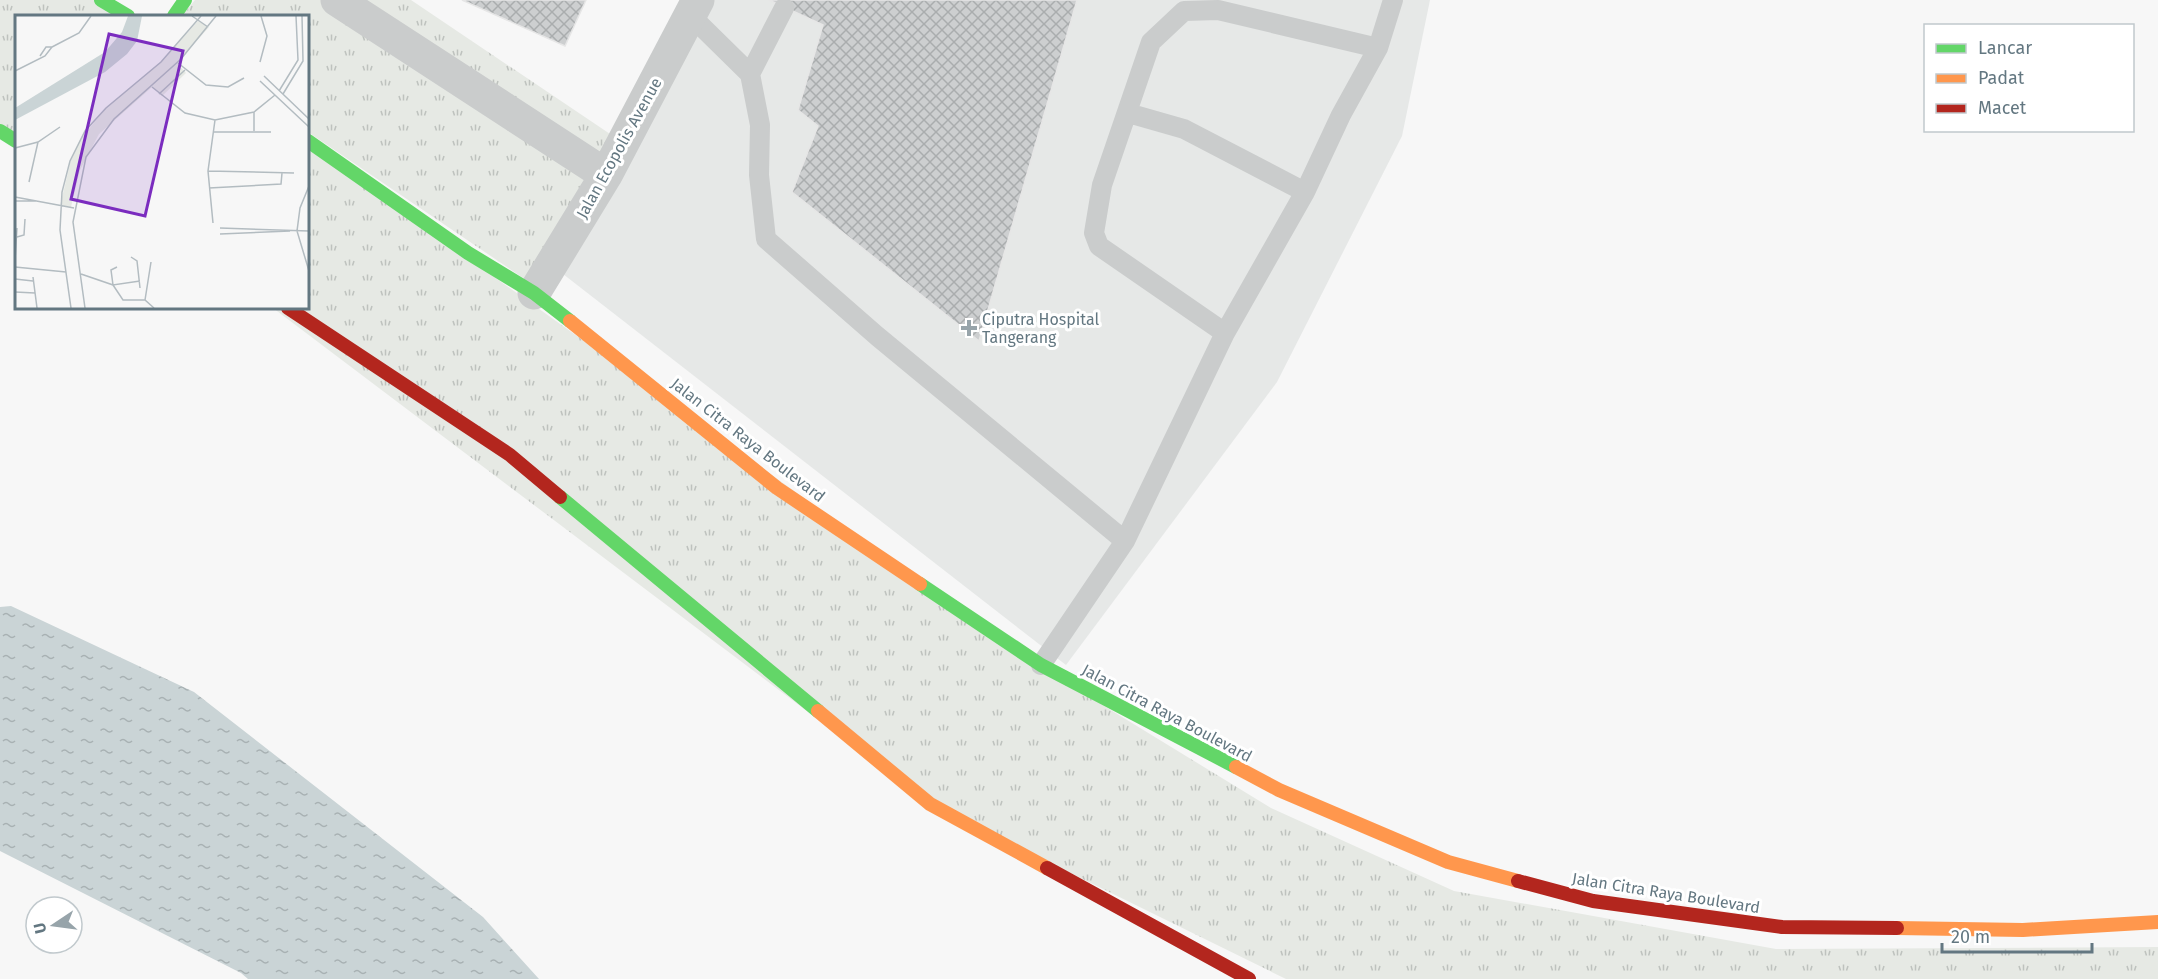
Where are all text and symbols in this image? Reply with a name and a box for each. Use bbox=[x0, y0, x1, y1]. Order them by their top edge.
inset map bbox=[15, 15, 309, 309]
legend bbox=[1924, 24, 2134, 132]
text: Lancar bbox=[1978, 37, 2032, 59]
text: Padat bbox=[1978, 67, 2025, 89]
street label: Jalan Ecopolis Avenue bbox=[572, 74, 666, 222]
text: Macet bbox=[1978, 97, 2027, 119]
place label: Ciputra Hospital Tangerang bbox=[982, 310, 1100, 347]
marker: Ciputra Hospital Tangerang bbox=[960, 319, 978, 337]
street label: Jalan Citra Raya Boulevard bbox=[667, 374, 829, 506]
street label: Jalan Citra Raya Boulevard bbox=[1079, 660, 1255, 766]
street label: Jalan Citra Raya Boulevard bbox=[1571, 869, 1761, 917]
north arrow bbox=[24, 895, 84, 955]
scale bar bbox=[1942, 916, 2092, 954]
text: U bbox=[29, 921, 50, 935]
text: 20 m bbox=[1951, 926, 1990, 948]

